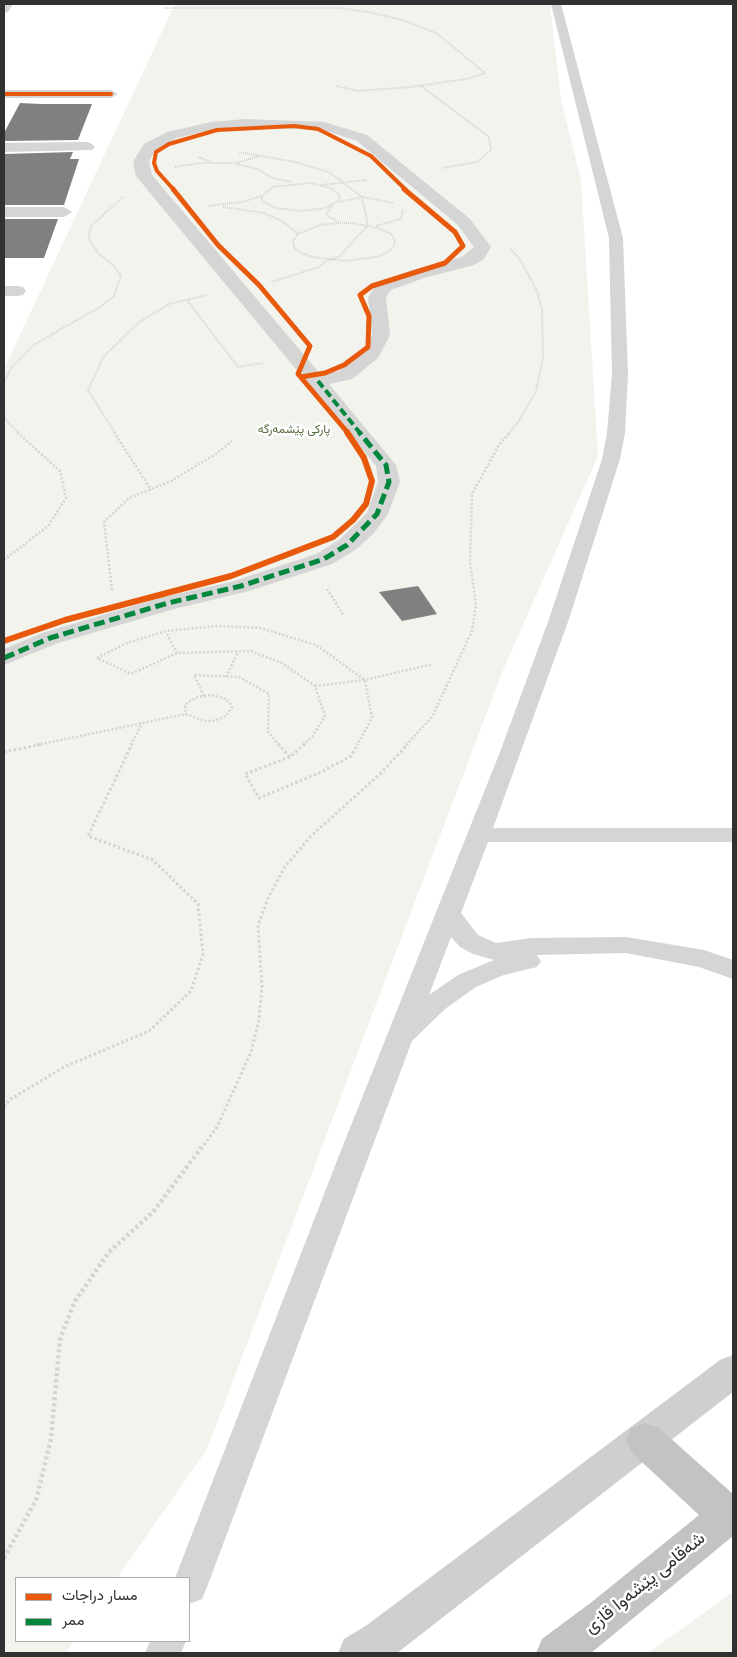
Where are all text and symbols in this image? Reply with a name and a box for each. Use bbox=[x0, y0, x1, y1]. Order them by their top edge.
park label: پارکی پێشمەرگە bbox=[258, 423, 330, 437]
street label: شەقامی پێشەوا قازی bbox=[580, 1528, 710, 1638]
legend bbox=[15, 1577, 190, 1642]
text: مسار دراجات bbox=[62, 1585, 138, 1604]
text: ممر bbox=[62, 1610, 84, 1629]

